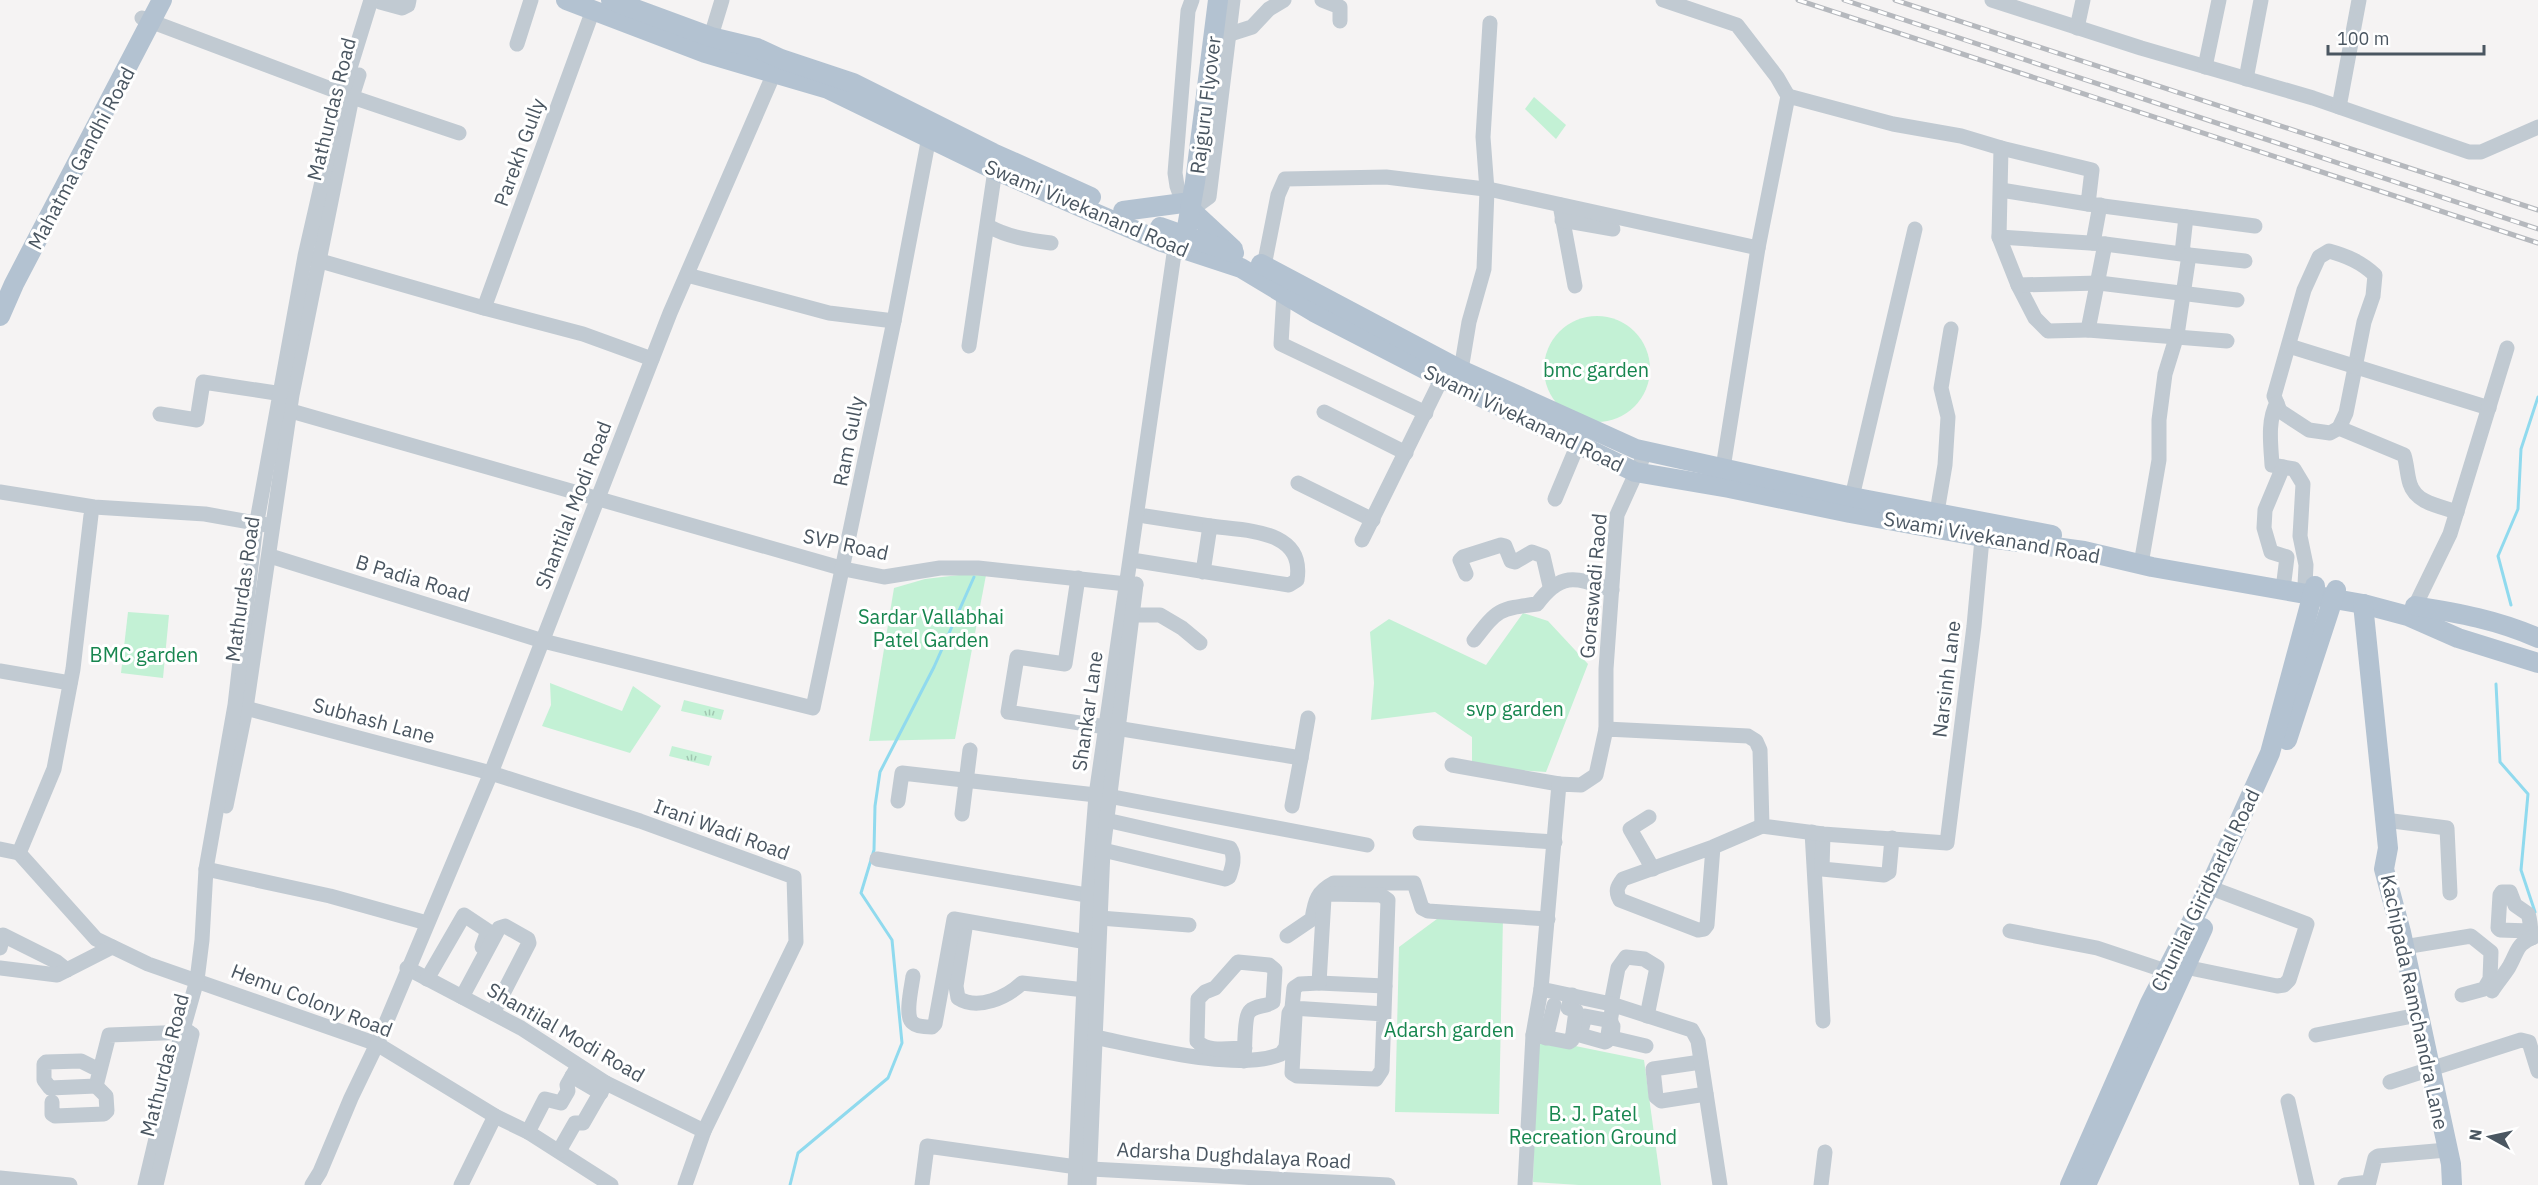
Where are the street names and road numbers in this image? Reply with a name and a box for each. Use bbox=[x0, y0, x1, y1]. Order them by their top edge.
street label: Rajguru Flyover bbox=[1183, 34, 1227, 176]
street label: Mathurdas Road bbox=[300, 35, 362, 183]
street label: Mahatma Gandhi Road bbox=[21, 62, 141, 254]
street label: Parekh Gully bbox=[487, 94, 551, 210]
street label: Swami Vivekanand Road bbox=[981, 153, 1193, 263]
street label: Swami Vivekanand Road bbox=[1420, 358, 1628, 478]
street label: Ram Gully bbox=[826, 394, 870, 488]
street label: Shantilal Modi Road bbox=[528, 417, 618, 593]
street label: Swami Vivekanand Road bbox=[1882, 505, 2102, 569]
street label: Goraswadi Raod bbox=[1573, 512, 1613, 660]
street label: Mathurdas Road bbox=[218, 515, 266, 663]
street label: SVP Road bbox=[801, 522, 891, 566]
street label: B Padia Road bbox=[352, 548, 474, 608]
street label: Narsinh Lane bbox=[1925, 619, 1967, 739]
street label: Shankar Lane bbox=[1065, 649, 1109, 773]
street label: Subhash Lane bbox=[310, 691, 438, 749]
street label: Chunilal Giridharlal Road bbox=[2144, 784, 2266, 996]
street label: Irani Wadi Road bbox=[650, 792, 794, 866]
street label: Kachipada Ramchandra Lane bbox=[2375, 872, 2455, 1132]
street label: Hemu Colony Road bbox=[227, 957, 397, 1043]
street label: Shantilal Modi Road bbox=[482, 976, 650, 1088]
street label: Mathurdas Road bbox=[133, 991, 195, 1139]
street label: Adarsha Dughdalaya Road bbox=[1116, 1135, 1352, 1175]

